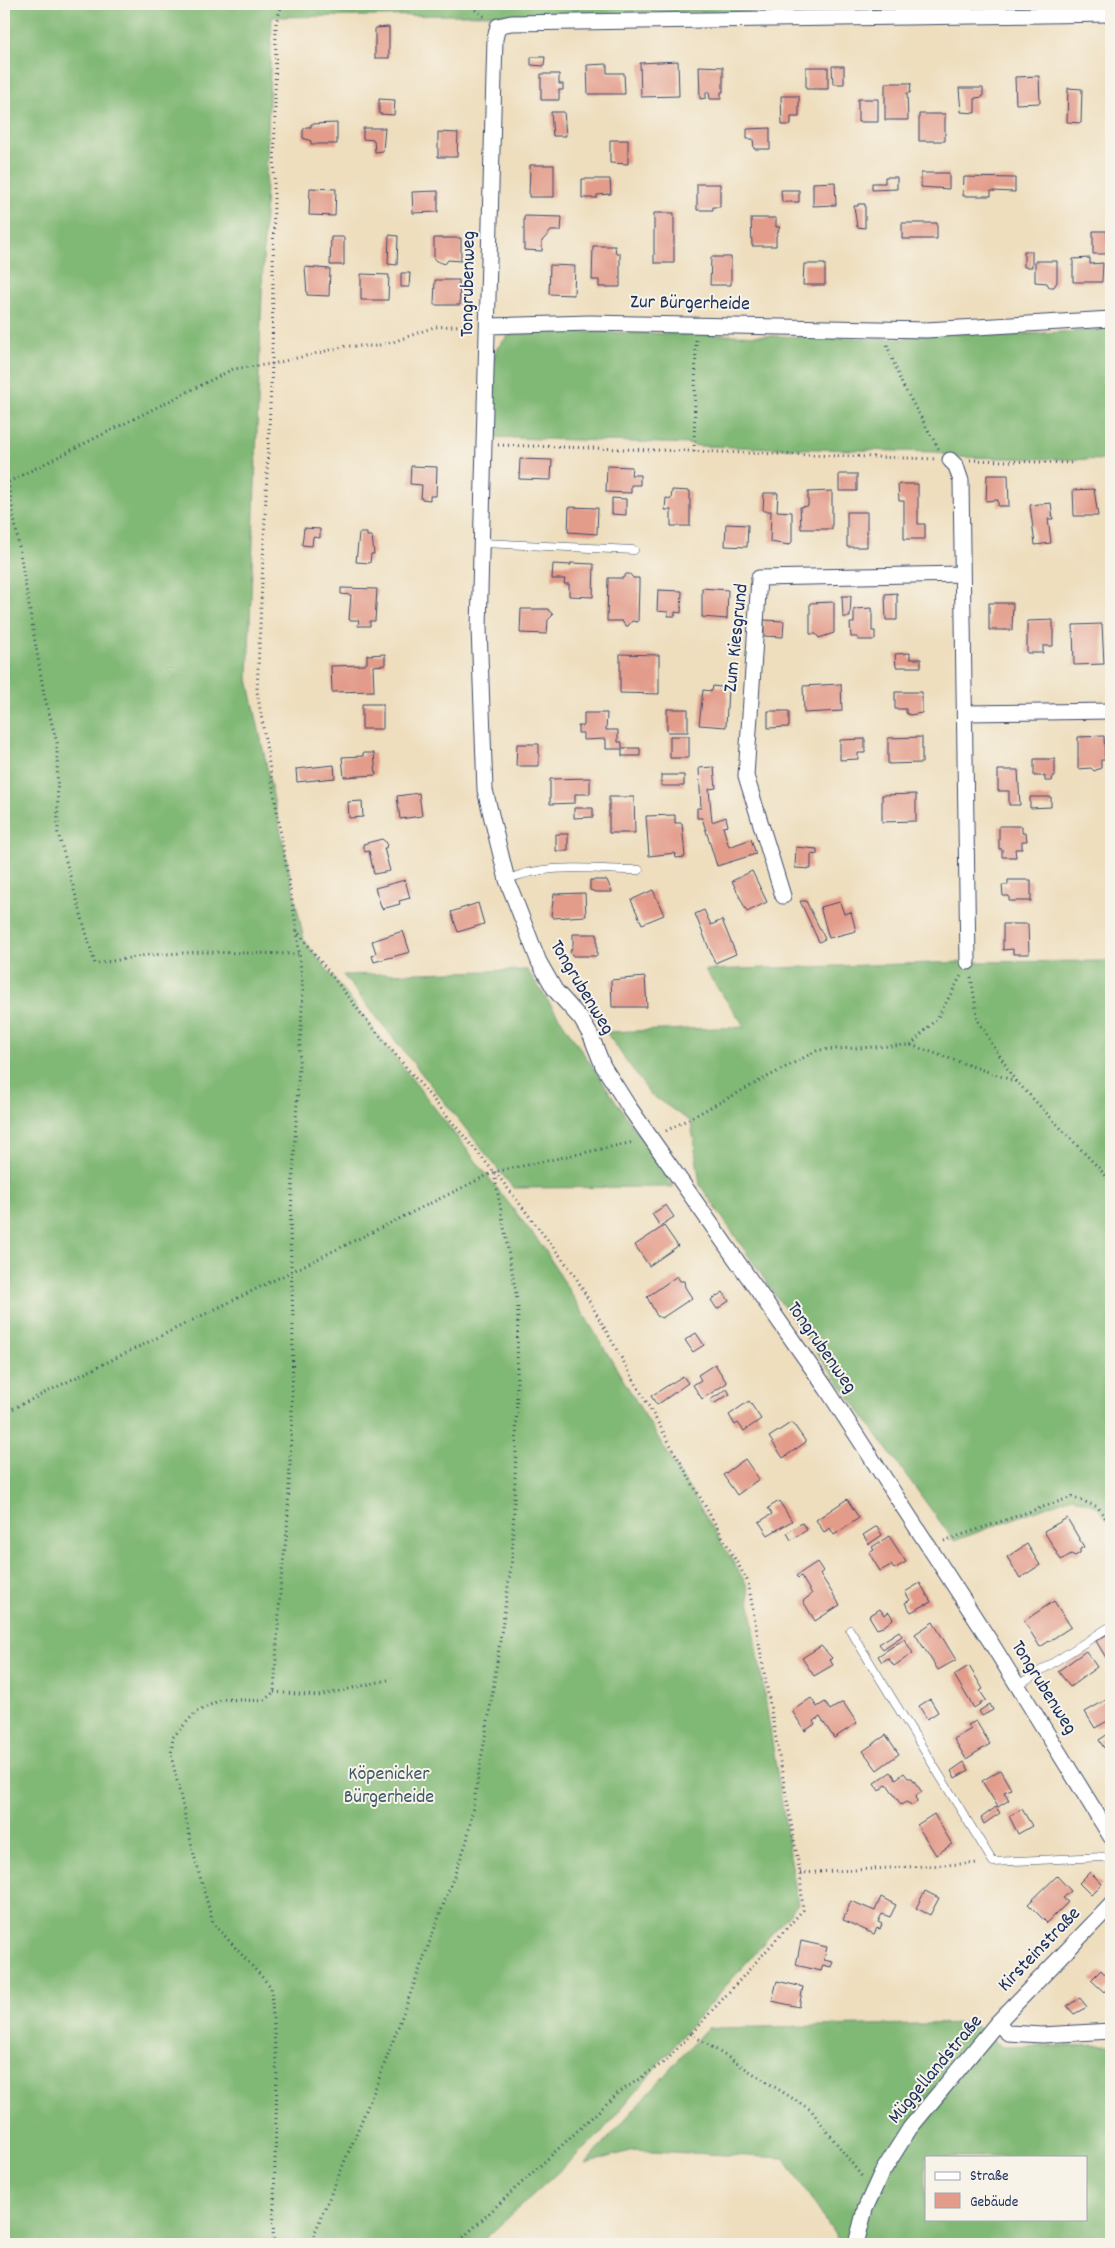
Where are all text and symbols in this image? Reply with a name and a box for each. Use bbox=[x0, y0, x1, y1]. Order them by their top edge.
street label: Tongrubenweg bbox=[454, 231, 484, 337]
street label: Zur Bürgerheide bbox=[630, 289, 750, 319]
street label: Zum Kiesgrund bbox=[717, 582, 757, 694]
street label: Tongrubenweg bbox=[542, 935, 620, 1041]
street label: Tongrubenweg bbox=[779, 1296, 863, 1400]
street label: Tongrubenweg bbox=[1003, 1636, 1083, 1740]
park label: Köpenicker Bürgerheide bbox=[344, 1761, 434, 1812]
street label: Kirsteinstraße bbox=[992, 1901, 1088, 1999]
street label: Müggellandstraße bbox=[882, 2009, 990, 2131]
legend bbox=[925, 2156, 1088, 2220]
text: Straße bbox=[970, 2166, 1009, 2188]
text: Gebäude bbox=[970, 2192, 1019, 2214]

